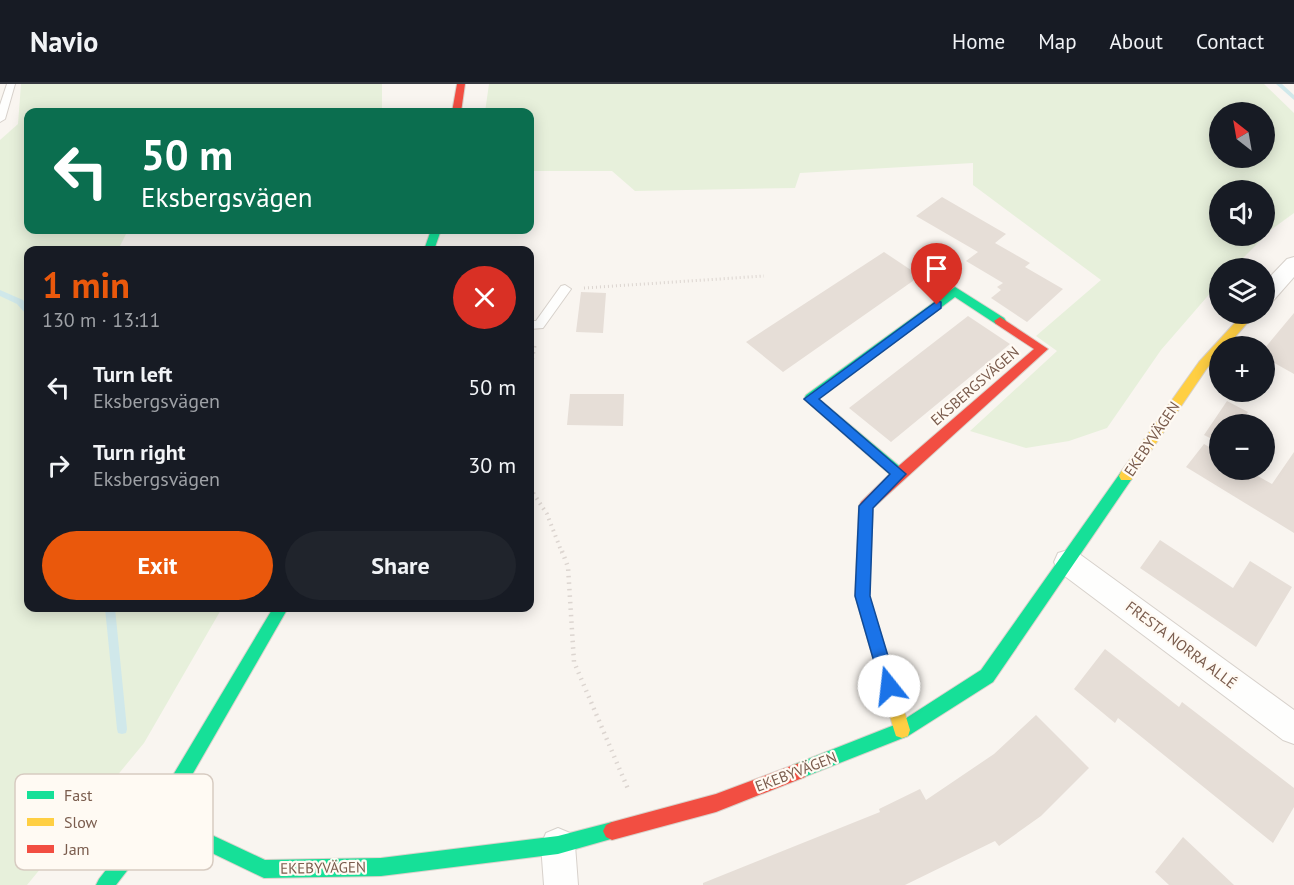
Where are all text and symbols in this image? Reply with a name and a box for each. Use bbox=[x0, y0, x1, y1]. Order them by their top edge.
text: Navio bbox=[30, 23, 98, 60]
text: Home bbox=[952, 28, 1005, 55]
text: Map bbox=[1038, 28, 1077, 55]
text: About bbox=[1110, 28, 1163, 55]
text: Contact bbox=[1196, 28, 1264, 55]
north arrow bbox=[1209, 102, 1275, 168]
map controls bbox=[1209, 102, 1275, 480]
text: 50 m bbox=[141, 127, 233, 182]
icon: left bbox=[42, 132, 120, 210]
text: Eksbergsvägen bbox=[141, 180, 313, 214]
button: sound bbox=[1209, 180, 1275, 246]
pin bbox=[911, 243, 962, 305]
icon: arrive bbox=[920, 252, 953, 285]
button: layers bbox=[1209, 258, 1275, 324]
text: 1 min bbox=[42, 261, 130, 308]
button: close bbox=[453, 266, 516, 329]
text: 130 m · 13:11 bbox=[42, 307, 160, 333]
button: + bbox=[1209, 336, 1275, 402]
street label: EKSBERGSVÄGEN bbox=[927, 342, 1023, 429]
text: Turn left bbox=[93, 360, 173, 388]
icon: left bbox=[42, 371, 75, 404]
text: 50 m bbox=[468, 373, 516, 401]
text: Eksbergsvägen bbox=[93, 388, 220, 414]
street label: EKEBYVÄGEN bbox=[1120, 398, 1183, 480]
button: − bbox=[1209, 414, 1275, 480]
text: Turn right bbox=[93, 438, 185, 466]
icon: right bbox=[42, 449, 75, 482]
text: 30 m bbox=[468, 451, 516, 479]
text: Eksbergsvägen bbox=[93, 466, 220, 492]
button: Exit bbox=[42, 531, 273, 600]
button: Share bbox=[285, 531, 516, 600]
street label: FRESTA NORRA ALLÉ bbox=[1122, 597, 1241, 693]
position arrow bbox=[857, 654, 921, 718]
street label: EKEBYVÄGEN bbox=[752, 747, 839, 796]
legend bbox=[15, 774, 213, 870]
text: Fast bbox=[64, 785, 93, 805]
text: Slow bbox=[64, 812, 98, 832]
text: Jam bbox=[63, 839, 90, 859]
street label: EKEBYVÄGEN bbox=[280, 857, 366, 878]

